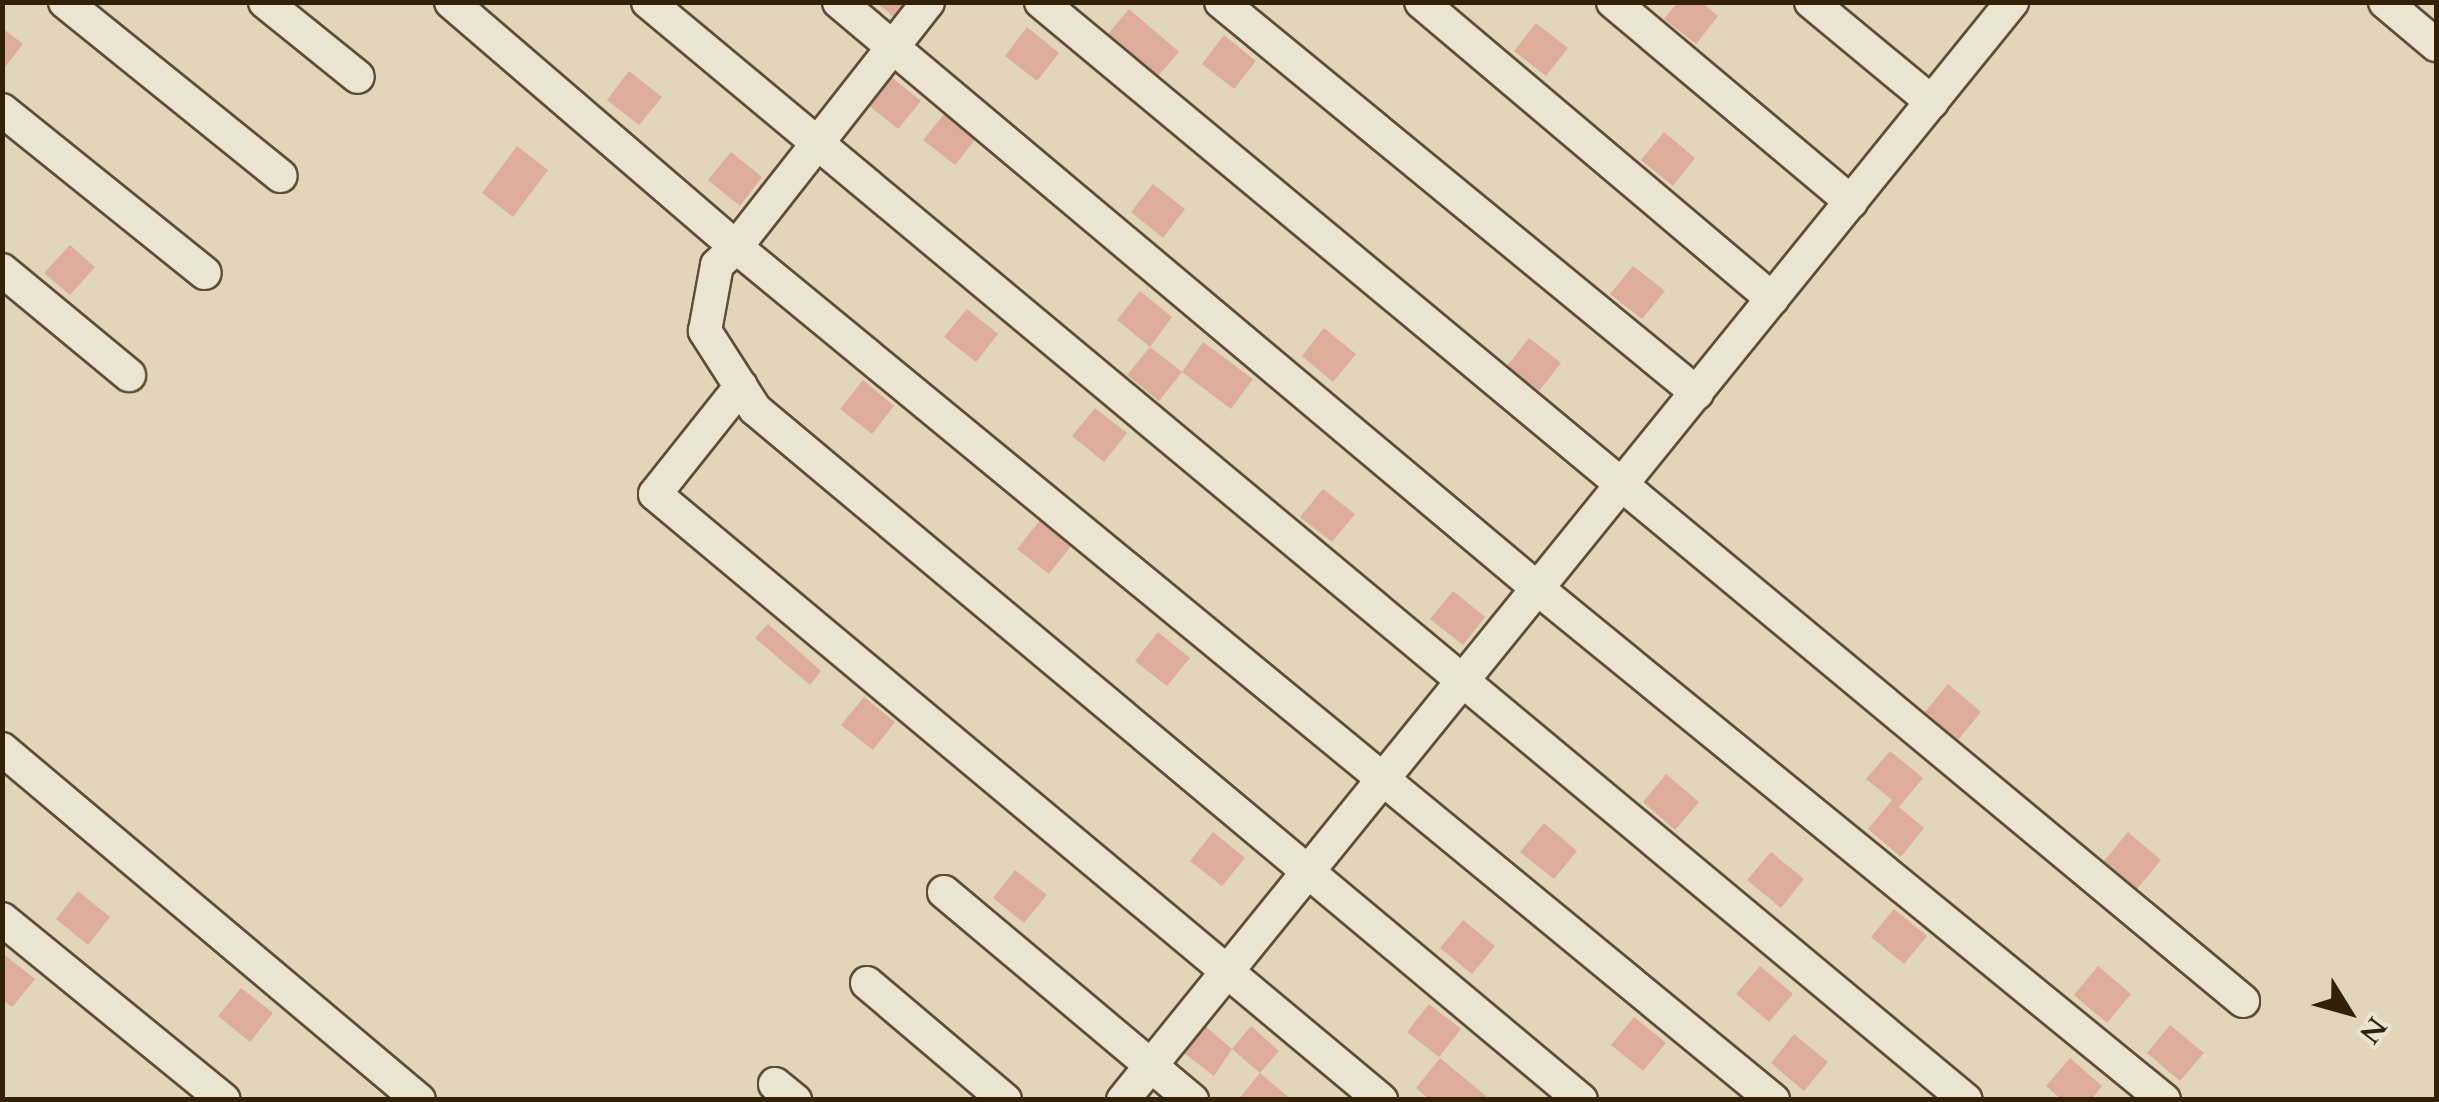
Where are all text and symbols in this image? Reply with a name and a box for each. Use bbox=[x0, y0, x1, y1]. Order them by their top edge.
north arrow bbox=[2299, 962, 2399, 1062]
text: N bbox=[2350, 1009, 2395, 1051]

